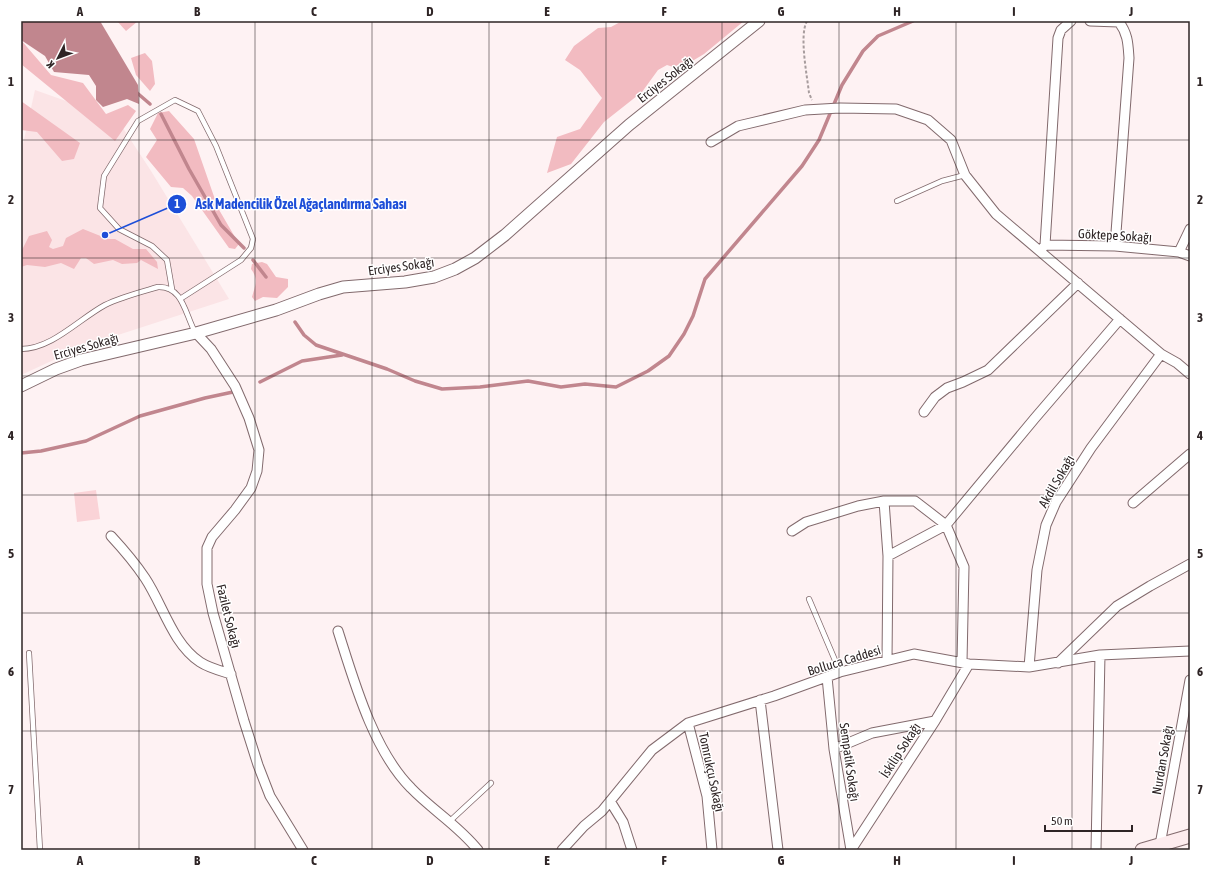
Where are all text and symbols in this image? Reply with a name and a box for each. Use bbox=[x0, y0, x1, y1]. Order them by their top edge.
text: A bbox=[76, 4, 84, 19]
text: B bbox=[194, 4, 201, 19]
text: C bbox=[311, 4, 317, 19]
text: D bbox=[426, 4, 434, 19]
text: E bbox=[544, 4, 550, 19]
text: F bbox=[661, 4, 667, 19]
text: G bbox=[778, 4, 785, 19]
text: H bbox=[893, 4, 901, 19]
text: I bbox=[1012, 4, 1016, 19]
text: J bbox=[1128, 4, 1133, 19]
north arrow bbox=[38, 38, 78, 78]
street label: Erciyes Sokağı bbox=[634, 53, 696, 106]
text: K bbox=[44, 58, 57, 71]
text: 1 bbox=[8, 74, 14, 89]
text: 1 bbox=[1197, 74, 1203, 89]
callout: Ask Madencilik Özel Ağaçlandırma Sahası bbox=[167, 191, 415, 217]
text: 2 bbox=[8, 192, 14, 207]
text: 2 bbox=[1197, 192, 1203, 207]
text: Ask Madencilik Özel Ağaçlandırma Sahası bbox=[194, 196, 407, 212]
text: 1 bbox=[174, 197, 180, 211]
street label: Göktepe Sokağı bbox=[1078, 226, 1152, 245]
street label: Erciyes Sokağı bbox=[367, 254, 435, 279]
text: 3 bbox=[8, 310, 14, 325]
text: 3 bbox=[1197, 310, 1203, 325]
street label: Erciyes Sokağı bbox=[52, 330, 120, 363]
text: 4 bbox=[7, 428, 14, 443]
text: 4 bbox=[1196, 428, 1203, 443]
street label: Akdil Sokağı bbox=[1035, 452, 1077, 510]
text: 5 bbox=[8, 546, 14, 561]
text: 5 bbox=[1197, 546, 1203, 561]
street label: Fazilet Sokağı bbox=[213, 583, 244, 650]
street label: Bolluca Caddesi bbox=[806, 642, 883, 679]
text: 6 bbox=[8, 664, 14, 679]
text: 6 bbox=[1197, 664, 1203, 679]
street label: İskilip Sokağı bbox=[877, 720, 924, 781]
street label: Sempatik Sokağı bbox=[837, 722, 862, 802]
street label: Nurdan Sokağı bbox=[1149, 724, 1176, 796]
street label: Tomrukçu Sokağı bbox=[696, 731, 727, 813]
text: 7 bbox=[8, 782, 14, 797]
text: 7 bbox=[1197, 782, 1203, 797]
scale bar bbox=[1045, 807, 1132, 833]
text: 50 m bbox=[1051, 814, 1073, 828]
text: A bbox=[76, 853, 84, 868]
text: B bbox=[194, 853, 201, 868]
text: C bbox=[311, 853, 317, 868]
text: D bbox=[426, 853, 434, 868]
text: E bbox=[544, 853, 550, 868]
text: F bbox=[661, 853, 667, 868]
text: G bbox=[778, 853, 785, 868]
text: H bbox=[893, 853, 901, 868]
text: I bbox=[1012, 853, 1016, 868]
text: J bbox=[1128, 853, 1133, 868]

